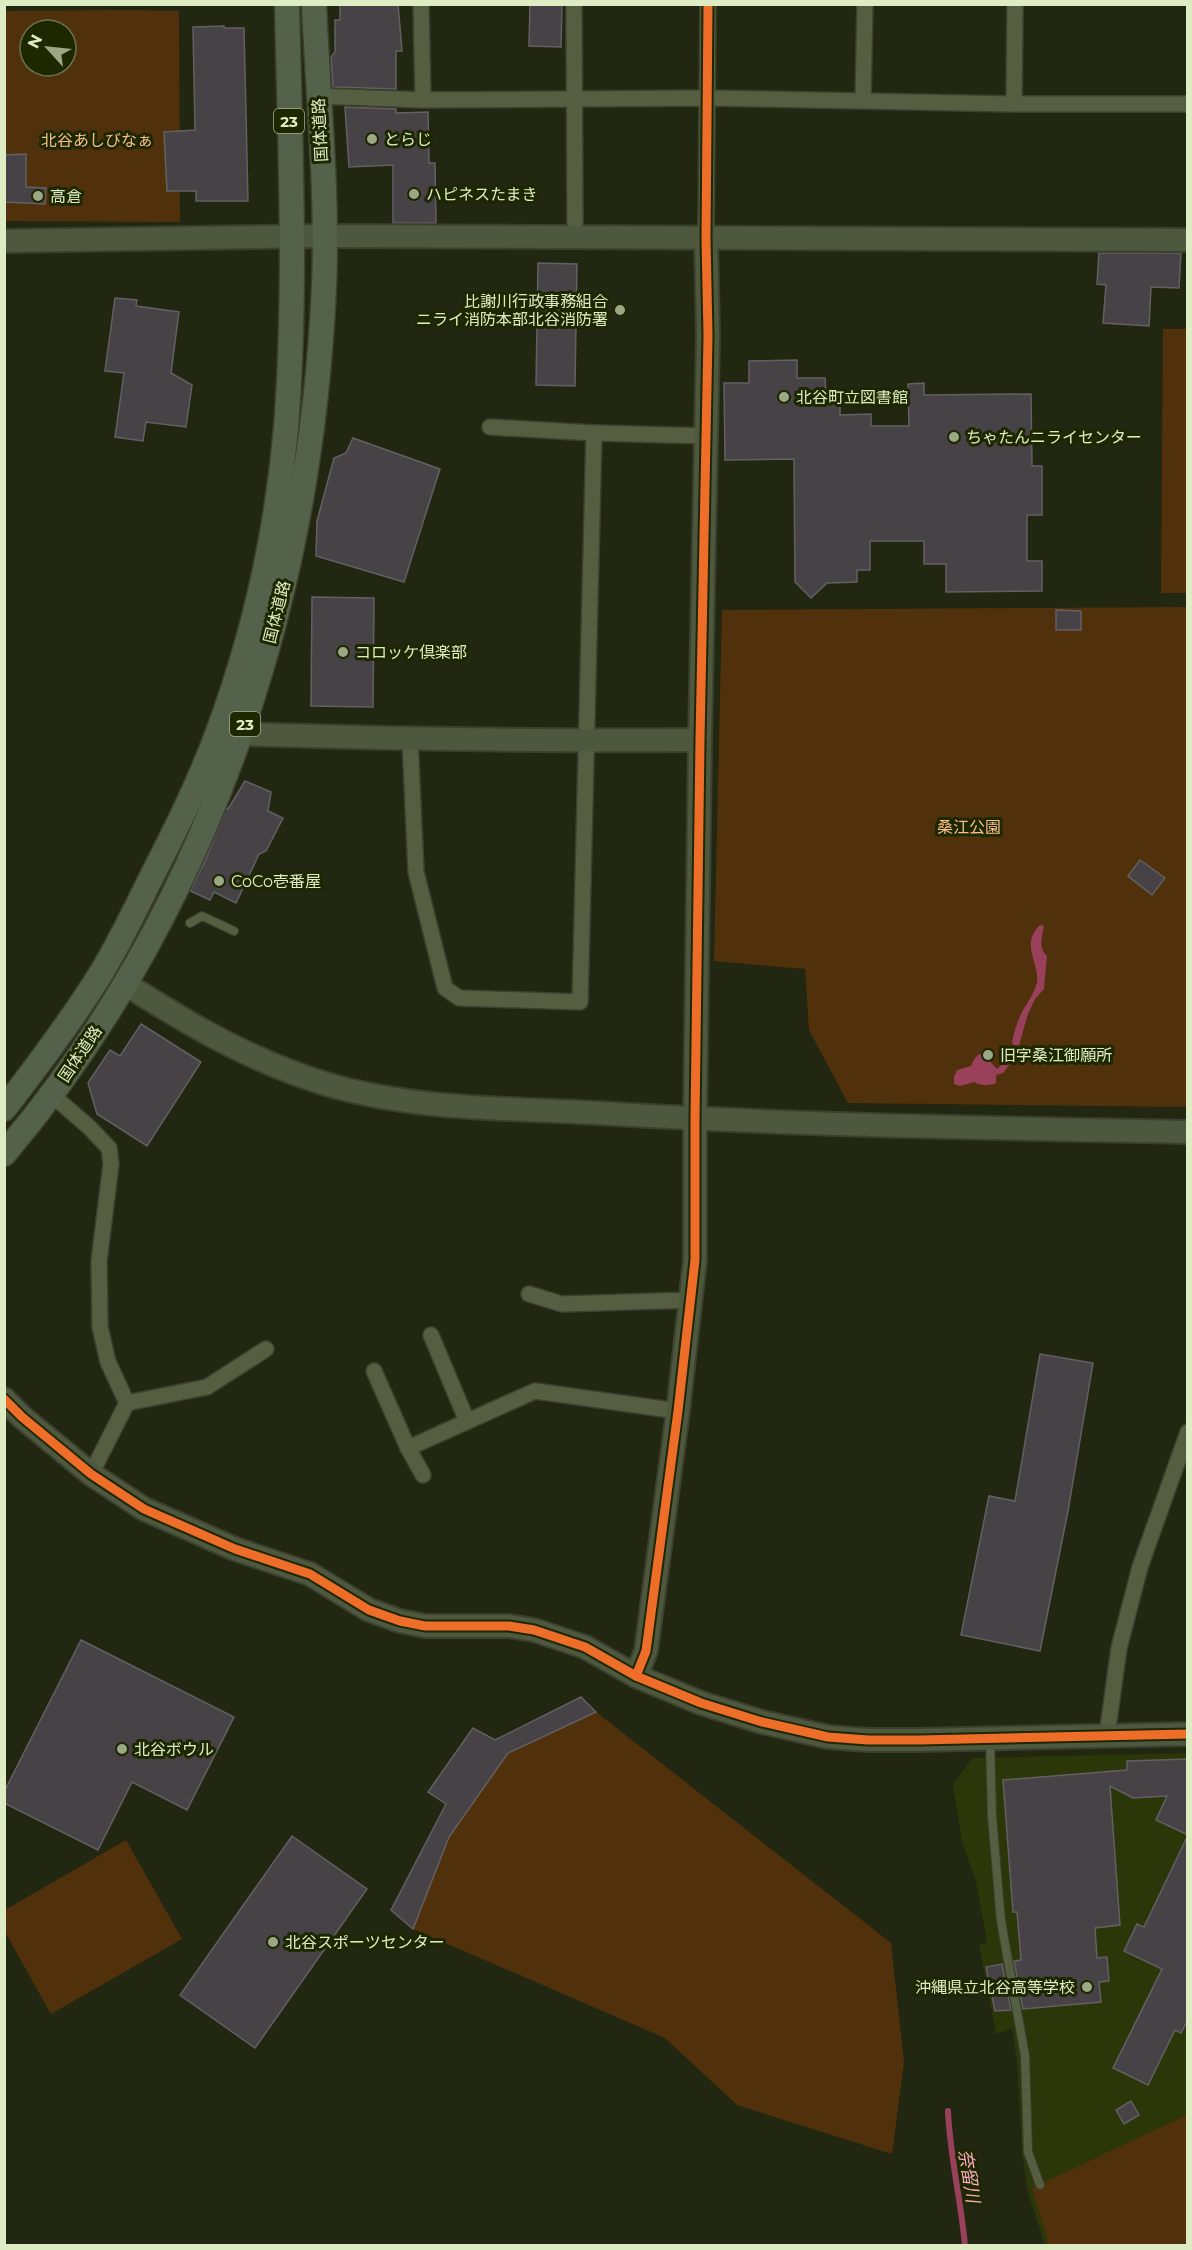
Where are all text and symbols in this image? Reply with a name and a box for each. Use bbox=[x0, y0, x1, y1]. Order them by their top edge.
north arrow bbox=[18, 18, 78, 78]
text: N bbox=[24, 31, 46, 51]
street label: 国体道路 bbox=[309, 98, 331, 162]
road number: 23 bbox=[274, 109, 304, 133]
place label: とらじ bbox=[384, 130, 432, 149]
park label: 北谷あしびなぁ bbox=[41, 131, 153, 150]
marker: とらじ bbox=[365, 132, 379, 146]
place label: ハピネスたまき bbox=[426, 185, 538, 204]
place label: 高倉 bbox=[50, 187, 82, 206]
marker: ハピネスたまき bbox=[407, 187, 421, 201]
marker: 高倉 bbox=[31, 189, 45, 203]
place label: 比謝川行政事務組合 ニライ消防本部北谷消防署 bbox=[416, 292, 608, 329]
marker: 比謝川行政事務組合 ニライ消防本部北谷消防署 bbox=[613, 303, 627, 317]
place label: 北谷町立図書館 bbox=[796, 388, 908, 407]
marker: 北谷町立図書館 bbox=[777, 390, 791, 404]
place label: ちゃたんニライセンター bbox=[966, 428, 1142, 447]
marker: ちゃたんニライセンター bbox=[947, 430, 961, 444]
street label: 国体道路 bbox=[260, 579, 294, 645]
place label: コロッケ倶楽部 bbox=[355, 643, 467, 662]
marker: コロッケ倶楽部 bbox=[336, 645, 350, 659]
road number: 23 bbox=[230, 712, 260, 736]
park label: 桑江公園 bbox=[937, 818, 1001, 837]
place label: CoCo壱番屋 bbox=[231, 872, 321, 891]
marker: CoCo壱番屋 bbox=[212, 874, 226, 888]
street label: 国体道路 bbox=[54, 1022, 106, 1086]
place label: 旧字桑江御願所 bbox=[1000, 1046, 1112, 1065]
marker: 旧字桑江御願所 bbox=[981, 1048, 995, 1062]
place label: 北谷ボウル bbox=[134, 1740, 214, 1759]
marker: 北谷ボウル bbox=[115, 1742, 129, 1756]
place label: 北谷スポーツセンター bbox=[285, 1933, 445, 1952]
marker: 北谷スポーツセンター bbox=[266, 1935, 280, 1949]
place label: 沖縄県立北谷高等学校 bbox=[915, 1978, 1075, 1997]
marker: 沖縄県立北谷高等学校 bbox=[1080, 1980, 1094, 1994]
water label: 奈留川 bbox=[954, 2148, 984, 2206]

